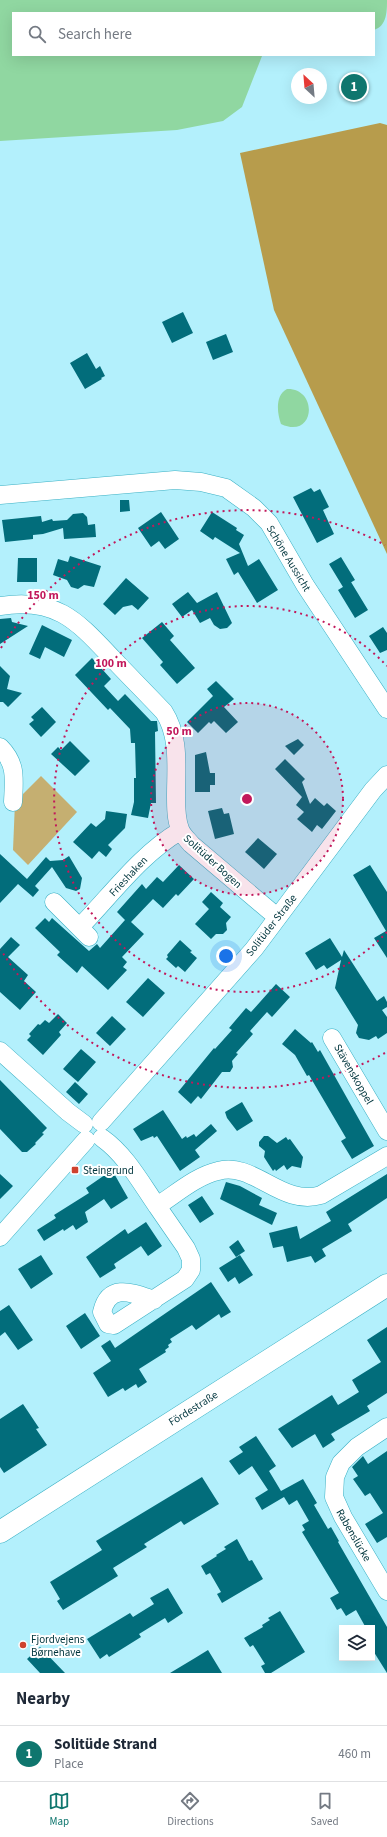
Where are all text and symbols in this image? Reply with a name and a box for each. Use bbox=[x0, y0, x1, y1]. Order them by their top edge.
search box bbox=[12, 12, 375, 56]
icon: search bbox=[26, 23, 48, 45]
text: Search here bbox=[58, 24, 132, 45]
north arrow bbox=[291, 68, 327, 104]
pin: 1 bbox=[341, 72, 367, 102]
street label: Schöne Aussicht bbox=[263, 522, 314, 595]
text: 150 m bbox=[27, 587, 59, 604]
text: 100 m bbox=[95, 655, 127, 672]
text: 50 m bbox=[166, 723, 192, 740]
centre of rings bbox=[240, 792, 254, 806]
street label: Solitüder Bogen bbox=[180, 831, 245, 892]
street label: Frieshaken bbox=[106, 853, 151, 900]
street label: Solitüder Straße bbox=[242, 891, 301, 959]
your location bbox=[216, 946, 236, 966]
street label: Stävenskoppel bbox=[330, 1041, 377, 1107]
place label: Steingrund bbox=[83, 1163, 134, 1178]
marker: Steingrund bbox=[70, 1165, 80, 1175]
street label: Fördestraße bbox=[166, 1387, 221, 1429]
street label: Rabenslücke bbox=[332, 1506, 375, 1565]
map controls bbox=[339, 1625, 375, 1661]
button: layers bbox=[339, 1625, 375, 1661]
place label: Fjordvejens Børnehave bbox=[31, 1632, 85, 1660]
marker: Fjordvejens Børnehave bbox=[18, 1640, 28, 1650]
text: Nearby bbox=[16, 1687, 70, 1711]
text: Solitüde Strand bbox=[54, 1734, 157, 1755]
text: 1 bbox=[26, 1745, 32, 1763]
text: 460 m bbox=[338, 1745, 371, 1763]
text: Place bbox=[54, 1755, 83, 1773]
tab: Map bbox=[48, 1790, 70, 1829]
tab: Directions bbox=[167, 1790, 214, 1829]
tab: Saved bbox=[311, 1790, 339, 1829]

